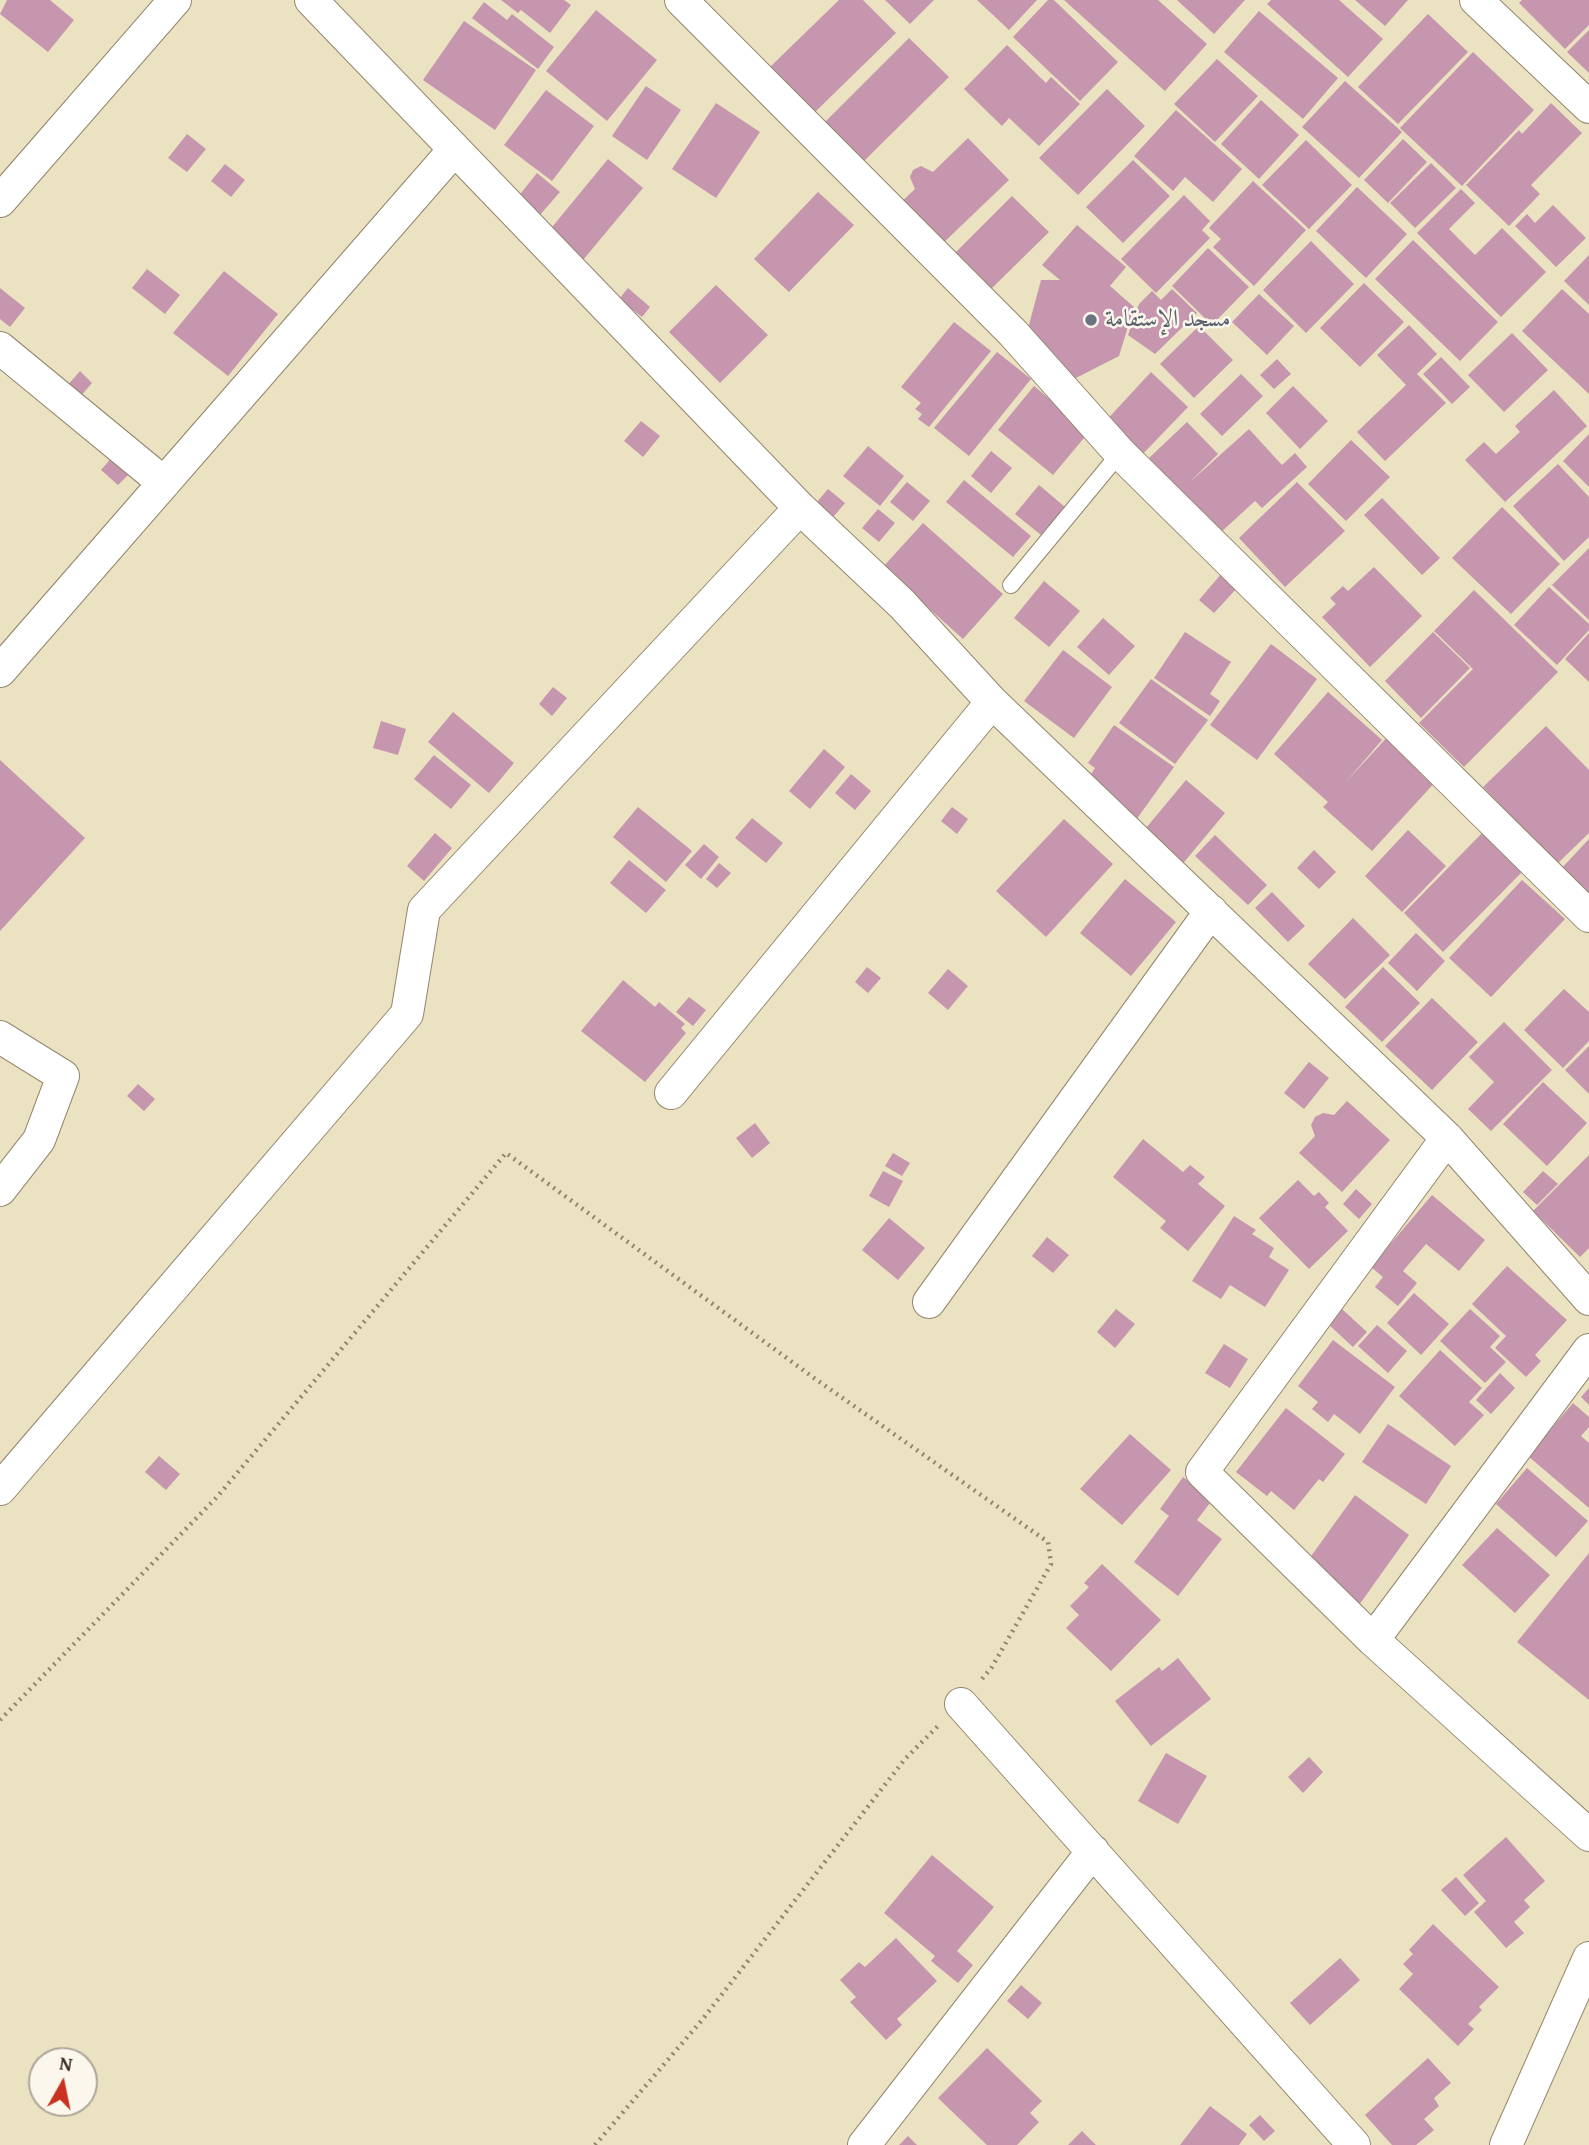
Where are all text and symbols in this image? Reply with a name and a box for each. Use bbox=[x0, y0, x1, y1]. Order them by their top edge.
place label: مسجد الإستقامة bbox=[1105, 306, 1230, 334]
marker: مسجد الإستقامة bbox=[1083, 312, 1099, 328]
north arrow bbox=[28, 2047, 98, 2117]
text: N bbox=[58, 2048, 74, 2078]

